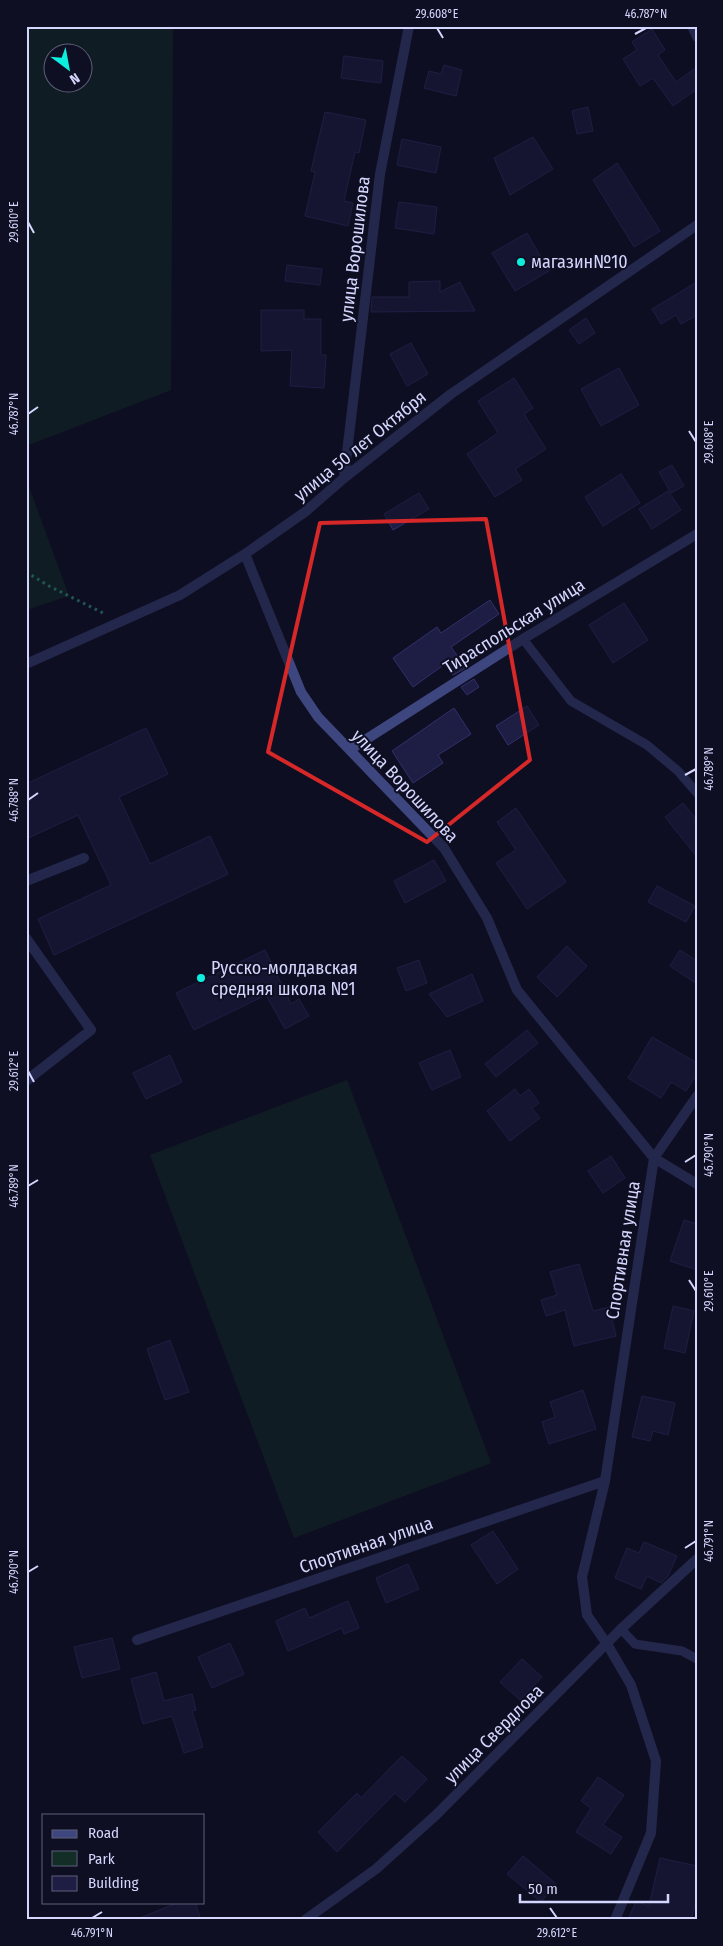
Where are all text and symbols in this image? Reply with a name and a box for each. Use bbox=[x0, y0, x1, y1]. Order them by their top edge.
text: 29.608°E bbox=[416, 7, 459, 21]
text: 46.787°N bbox=[625, 7, 667, 21]
north arrow bbox=[42, 42, 92, 92]
text: N bbox=[67, 69, 83, 88]
street label: улица Ворошилова bbox=[335, 175, 375, 323]
text: 29.610°E bbox=[7, 201, 21, 243]
place label: магазин№10 bbox=[531, 251, 628, 273]
marker: магазин№10 bbox=[515, 256, 527, 268]
street label: улица 50 лет Октября bbox=[289, 386, 431, 506]
text: 46.787°N bbox=[7, 393, 21, 435]
text: 29.608°E bbox=[702, 420, 716, 463]
street label: Тираспольская улица bbox=[439, 573, 589, 678]
street label: улица Ворошилова bbox=[347, 725, 463, 847]
text: 46.789°N bbox=[702, 747, 716, 791]
text: 46.788°N bbox=[7, 778, 21, 822]
place label: Русско-молдавская средняя школа №1 bbox=[211, 957, 358, 1000]
marker: Русско-молдавская средняя школа №1 bbox=[195, 972, 207, 984]
text: 29.612°E bbox=[7, 1051, 21, 1091]
text: 46.790°N bbox=[702, 1133, 716, 1177]
text: 46.789°N bbox=[7, 1164, 21, 1208]
street label: Спортивная улица bbox=[601, 1179, 645, 1321]
text: 29.610°E bbox=[702, 1270, 716, 1312]
street label: Спортивная улица bbox=[296, 1512, 436, 1578]
text: 46.791°N bbox=[702, 1520, 716, 1562]
text: 46.790°N bbox=[7, 1550, 21, 1594]
street label: улица Свердлова bbox=[440, 1680, 548, 1788]
legend bbox=[42, 1814, 205, 1904]
text: Road bbox=[88, 1824, 119, 1842]
text: Park bbox=[88, 1850, 115, 1868]
scale bar bbox=[520, 1871, 668, 1903]
text: Building bbox=[88, 1874, 139, 1892]
text: 50 m bbox=[528, 1880, 558, 1898]
text: 46.791°N bbox=[71, 1926, 113, 1940]
text: 29.612°E bbox=[537, 1926, 577, 1940]

